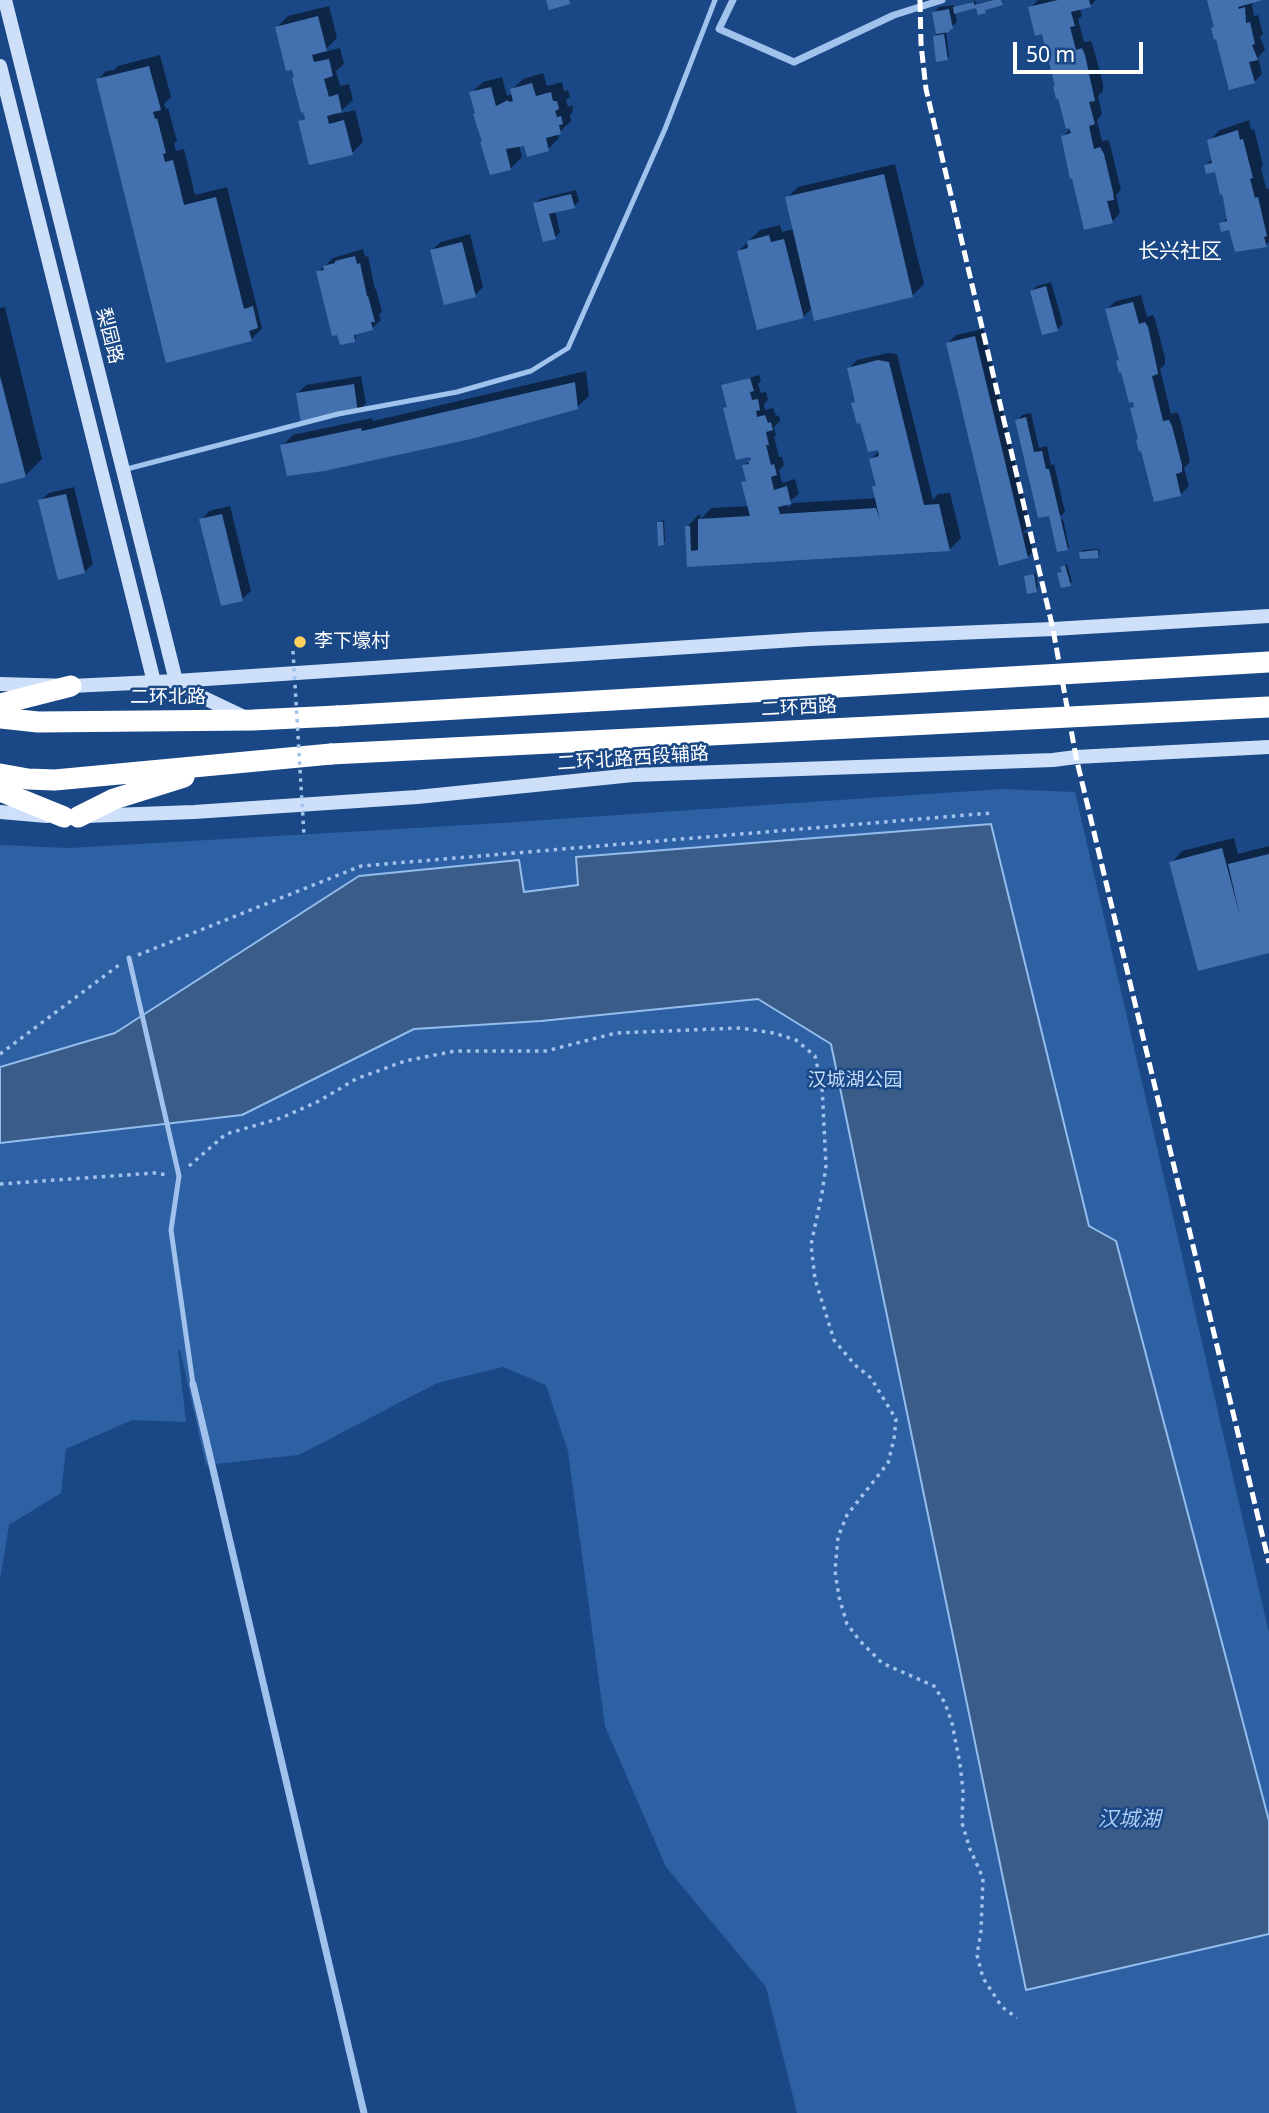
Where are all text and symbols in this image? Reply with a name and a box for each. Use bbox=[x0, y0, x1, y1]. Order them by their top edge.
scale bar bbox=[1017, 28, 1146, 72]
text: 50 m bbox=[1026, 40, 1075, 68]
district label: 长兴社区 bbox=[1138, 239, 1222, 265]
street label: 梨园路 bbox=[91, 306, 127, 366]
place label: 李下壕村 bbox=[314, 631, 390, 653]
marker: 李下壕村 bbox=[292, 634, 308, 650]
street label: 二环北路 bbox=[130, 687, 206, 709]
street label: 二环西路 bbox=[760, 695, 838, 721]
street label: 二环北路西段辅路 bbox=[556, 742, 710, 776]
park label: 汉城湖公园 bbox=[808, 1070, 902, 1092]
water label: 汉城湖 bbox=[1098, 1807, 1160, 1833]

